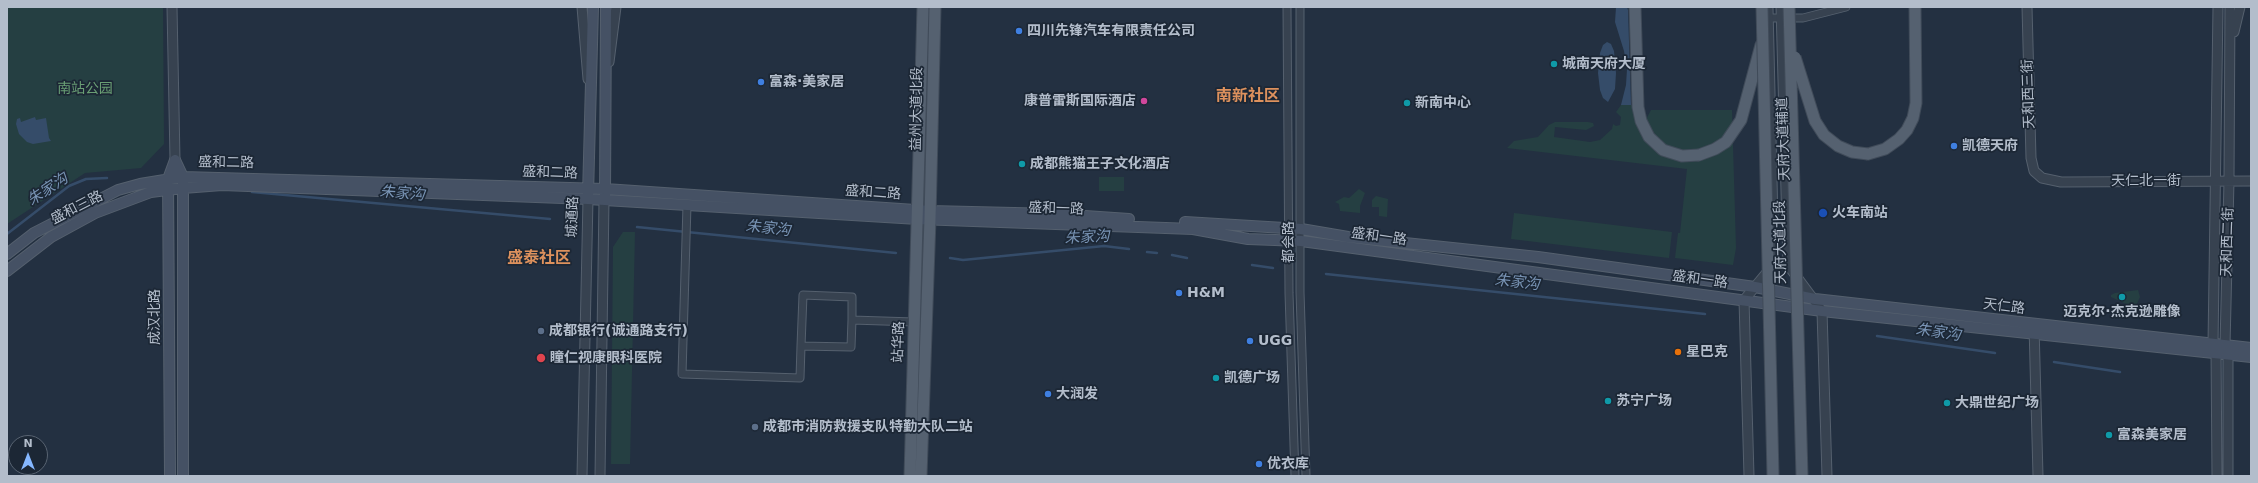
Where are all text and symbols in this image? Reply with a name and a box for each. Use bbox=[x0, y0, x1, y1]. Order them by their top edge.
place label: 四川先锋汽车有限责任公司 bbox=[1027, 23, 1195, 39]
marker: 四川先锋汽车有限责任公司 bbox=[1014, 26, 1024, 36]
place label: 城南天府大厦 bbox=[1562, 56, 1646, 72]
marker: 城南天府大厦 bbox=[1549, 59, 1559, 69]
street label: 天和西三街 bbox=[2019, 59, 2039, 129]
street label: 益州大道北段 bbox=[908, 67, 926, 151]
place label: 富森·美家居 bbox=[769, 74, 844, 90]
marker: 富森·美家居 bbox=[756, 77, 766, 87]
park label: 南站公园 bbox=[57, 81, 113, 97]
district label: 南新社区 bbox=[1216, 87, 1280, 107]
place label: 康普雷斯国际酒店 bbox=[1024, 93, 1136, 109]
place label: 新南中心 bbox=[1415, 95, 1471, 111]
marker: 康普雷斯国际酒店 bbox=[1139, 96, 1149, 106]
street label: 天府大道辅道 bbox=[1774, 97, 1794, 181]
marker: 新南中心 bbox=[1402, 98, 1412, 108]
place label: 凯德天府 bbox=[1962, 138, 2018, 154]
marker: 凯德天府 bbox=[1949, 141, 1959, 151]
street label: 盛和二路 bbox=[198, 154, 254, 172]
place label: 成都熊猫王子文化酒店 bbox=[1030, 156, 1170, 172]
marker: 成都熊猫王子文化酒店 bbox=[1017, 159, 1027, 169]
street label: 盛和二路 bbox=[522, 164, 578, 182]
water label: 朱家沟 bbox=[24, 170, 72, 210]
street label: 天仁北一街 bbox=[2111, 173, 2181, 189]
water label: 朱家沟 bbox=[379, 183, 425, 205]
street label: 盛和二路 bbox=[844, 183, 902, 203]
street label: 盛和三路 bbox=[48, 188, 106, 228]
street label: 城通路 bbox=[564, 196, 582, 238]
street label: 盛和一路 bbox=[1028, 200, 1084, 218]
street label: 天府大道北段 bbox=[1772, 200, 1790, 284]
place label: 火车南站 bbox=[1832, 205, 1888, 221]
marker: 火车南站 bbox=[1817, 207, 1829, 219]
street label: 天和西二街 bbox=[2218, 207, 2238, 277]
water label: 朱家沟 bbox=[745, 218, 791, 240]
street label: 都会路 bbox=[1281, 221, 1297, 263]
street label: 盛和一路 bbox=[1350, 225, 1408, 249]
water label: 朱家沟 bbox=[1064, 228, 1110, 248]
district label: 盛泰社区 bbox=[507, 249, 571, 269]
street label: 盛和一路 bbox=[1671, 268, 1729, 292]
water label: 朱家沟 bbox=[1494, 272, 1540, 294]
place label: H&M bbox=[1187, 285, 1225, 301]
marker: H&M bbox=[1174, 288, 1184, 298]
street label: 成汉北路 bbox=[147, 289, 163, 345]
marker: 迈克尔·杰克逊雕像 bbox=[2117, 292, 2127, 302]
street label: 天仁路 bbox=[1982, 296, 2026, 318]
place label: 迈克尔·杰克逊雕像 bbox=[2063, 304, 2181, 320]
street label: 站华路 bbox=[890, 321, 908, 363]
water label: 朱家沟 bbox=[1914, 321, 1962, 345]
place label: 成都银行(诚通路支行) bbox=[549, 323, 688, 339]
marker: 成都银行(诚通路支行) bbox=[536, 326, 546, 336]
place label: UGG bbox=[1258, 333, 1292, 349]
marker: UGG bbox=[1245, 336, 1255, 346]
place label: 星巴克 bbox=[1686, 344, 1728, 360]
marker: 星巴克 bbox=[1673, 347, 1683, 357]
place label: 瞳仁视康眼科医院 bbox=[550, 350, 662, 366]
marker: 瞳仁视康眼科医院 bbox=[535, 352, 547, 364]
place label: 凯德广场 bbox=[1224, 370, 1280, 386]
marker: 凯德广场 bbox=[1211, 373, 1221, 383]
place label: 大润发 bbox=[1056, 386, 1098, 402]
marker: 大润发 bbox=[1043, 389, 1053, 399]
place label: 苏宁广场 bbox=[1616, 393, 1672, 409]
place label: 大鼎世纪广场 bbox=[1955, 395, 2039, 411]
marker: 苏宁广场 bbox=[1603, 396, 1613, 406]
marker: 大鼎世纪广场 bbox=[1942, 398, 1952, 408]
place label: 成都市消防救援支队特勤大队二站 bbox=[763, 419, 973, 435]
marker: 成都市消防救援支队特勤大队二站 bbox=[750, 422, 760, 432]
place label: 富森美家居 bbox=[2117, 427, 2187, 443]
marker: 富森美家居 bbox=[2104, 430, 2114, 440]
north arrow bbox=[8, 435, 48, 475]
text: N bbox=[23, 437, 33, 450]
place label: 优衣库 bbox=[1267, 456, 1309, 472]
marker: 优衣库 bbox=[1254, 459, 1264, 469]

